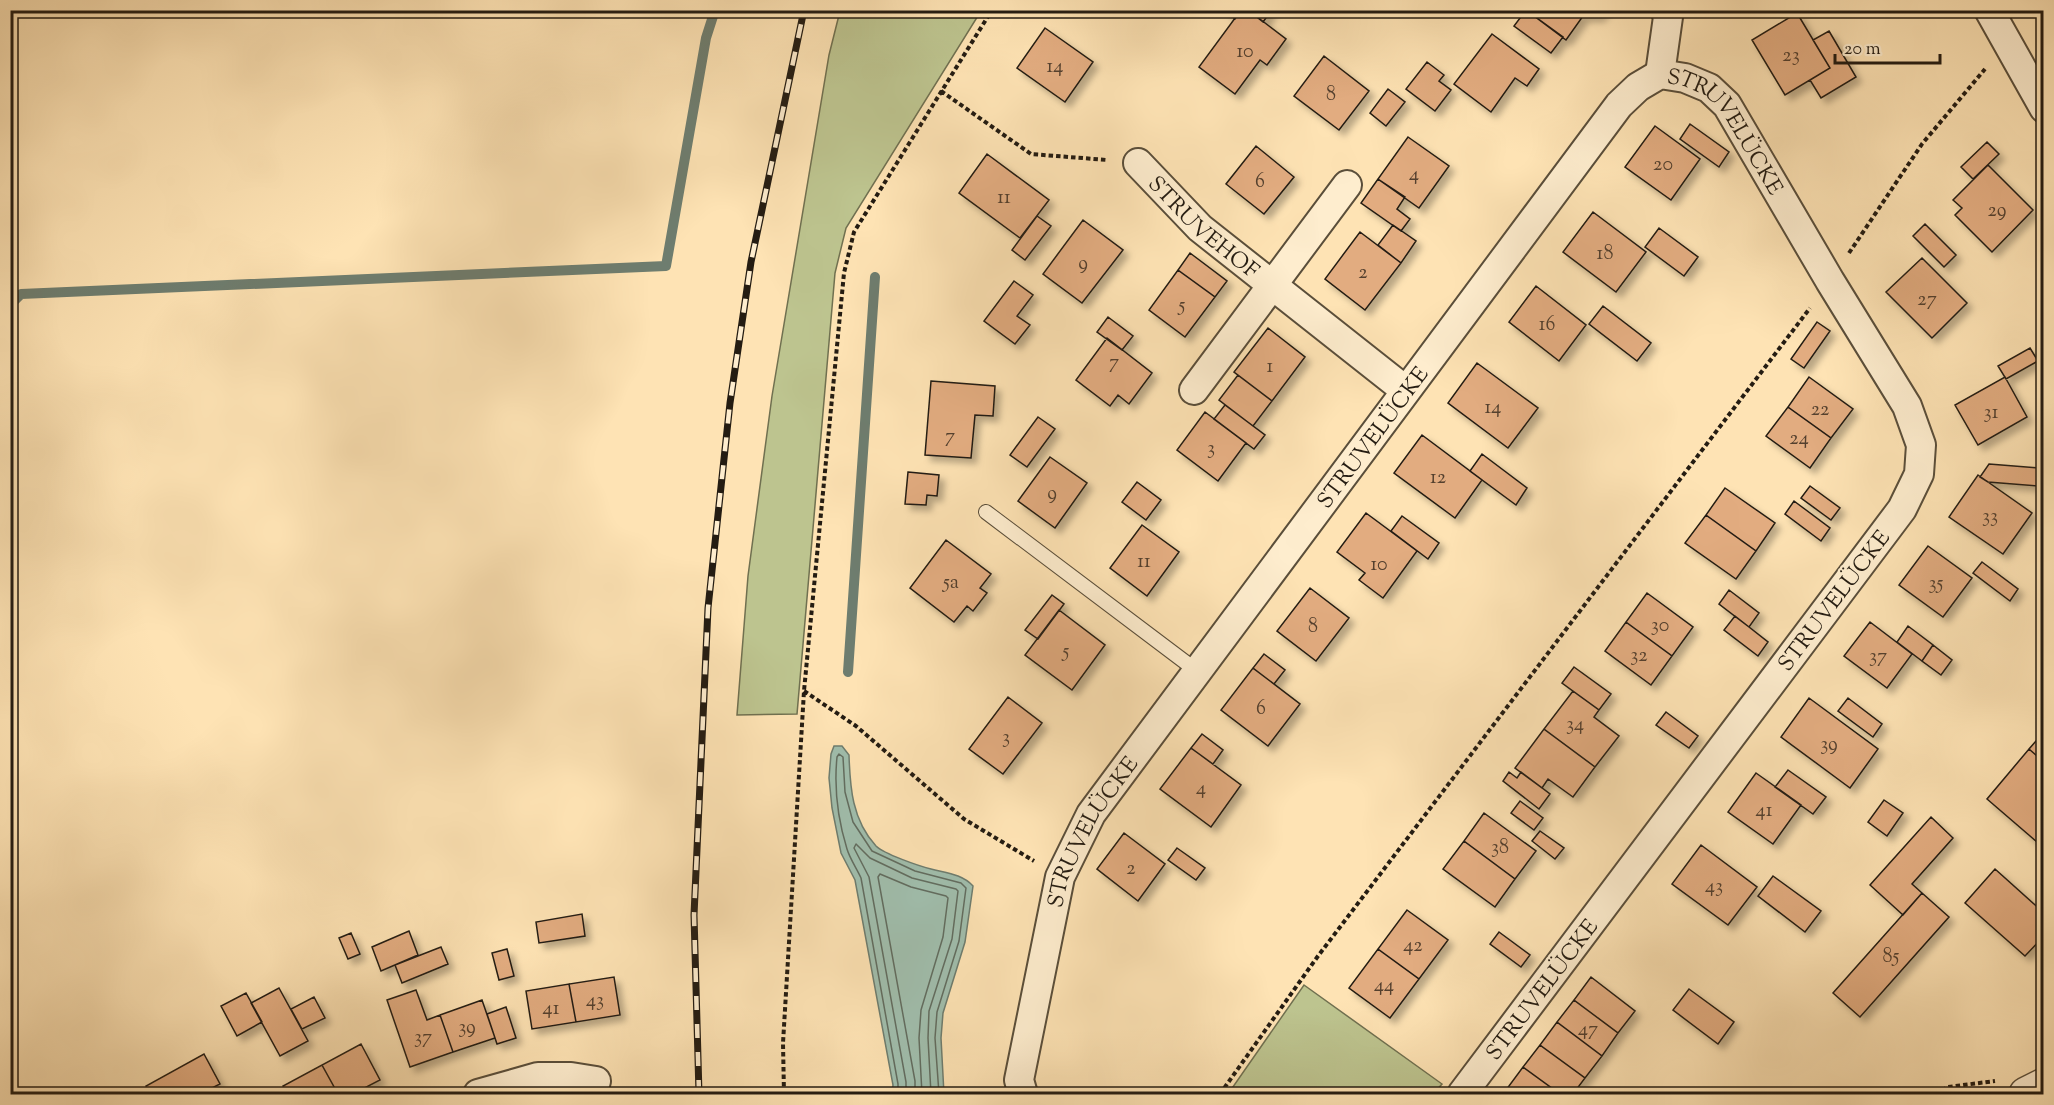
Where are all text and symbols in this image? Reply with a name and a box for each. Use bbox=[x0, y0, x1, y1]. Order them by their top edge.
scale bar bbox=[1835, 27, 1940, 65]
text: 20 m bbox=[1844, 37, 1881, 63]
house number: 10 bbox=[1236, 38, 1254, 67]
house number: 23 bbox=[1782, 42, 1800, 71]
house number: 14 bbox=[1047, 53, 1063, 82]
street label: STRUVELÜCKE bbox=[1664, 62, 1789, 202]
house number: 8 bbox=[1326, 81, 1336, 110]
house number: 20 bbox=[1653, 151, 1673, 180]
house number: 4 bbox=[1409, 161, 1419, 190]
house number: 6 bbox=[1255, 168, 1265, 197]
street label: STRUVEHOF bbox=[1139, 170, 1265, 288]
house number: 11 bbox=[997, 184, 1011, 213]
house number: 29 bbox=[1987, 197, 2007, 226]
house number: 18 bbox=[1597, 240, 1613, 269]
house number: 9 bbox=[1078, 250, 1088, 279]
house number: 2 bbox=[1358, 259, 1368, 288]
house number: 27 bbox=[1917, 286, 1937, 315]
house number: 5 bbox=[1178, 292, 1186, 321]
house number: 16 bbox=[1539, 311, 1555, 340]
house number: 7 bbox=[1109, 349, 1119, 378]
house number: 1 bbox=[1267, 353, 1274, 382]
street label: STRUVELÜCKE bbox=[1311, 361, 1438, 516]
house number: 14 bbox=[1485, 394, 1501, 423]
house number: 22 bbox=[1811, 396, 1829, 425]
house number: 31 bbox=[1984, 399, 1999, 428]
house number: 7 bbox=[945, 423, 955, 452]
house number: 24 bbox=[1789, 425, 1809, 454]
house number: 3 bbox=[1207, 435, 1215, 464]
house number: 12 bbox=[1430, 464, 1446, 493]
house number: 9 bbox=[1047, 480, 1057, 509]
house number: 33 bbox=[1982, 503, 1998, 532]
street label: STRUVELÜCKE bbox=[1771, 524, 1899, 679]
house number: 11 bbox=[1137, 548, 1151, 577]
house number: 10 bbox=[1370, 551, 1388, 580]
house number: 5a bbox=[942, 569, 959, 598]
house number: 35 bbox=[1929, 570, 1944, 599]
house number: 30 bbox=[1651, 612, 1669, 641]
house number: 8 bbox=[1308, 613, 1318, 642]
house number: 5 bbox=[1062, 638, 1070, 667]
house number: 32 bbox=[1630, 642, 1648, 671]
house number: 37 bbox=[1869, 643, 1887, 672]
house number: 6 bbox=[1256, 695, 1266, 724]
house number: 34 bbox=[1566, 711, 1584, 740]
house number: 3 bbox=[1002, 724, 1010, 753]
house number: 39 bbox=[1820, 731, 1838, 760]
street label: STRUVELÜCKE bbox=[1041, 751, 1147, 911]
house number: 4 bbox=[1196, 775, 1206, 804]
house number: 41 bbox=[1756, 797, 1773, 826]
house number: 38 bbox=[1491, 834, 1509, 863]
house number: 2 bbox=[1126, 855, 1136, 884]
house number: 43 bbox=[1705, 873, 1723, 902]
street label: STRUVELÜCKE bbox=[1479, 913, 1607, 1068]
house number: 42 bbox=[1403, 932, 1423, 961]
house number: 85 bbox=[1883, 943, 1900, 972]
house number: 44 bbox=[1374, 972, 1394, 1001]
house number: 43 bbox=[586, 987, 604, 1016]
house number: 41 bbox=[543, 995, 560, 1024]
house number: 39 bbox=[458, 1014, 476, 1043]
house number: 47 bbox=[1578, 1016, 1598, 1045]
house number: 37 bbox=[414, 1024, 432, 1053]

